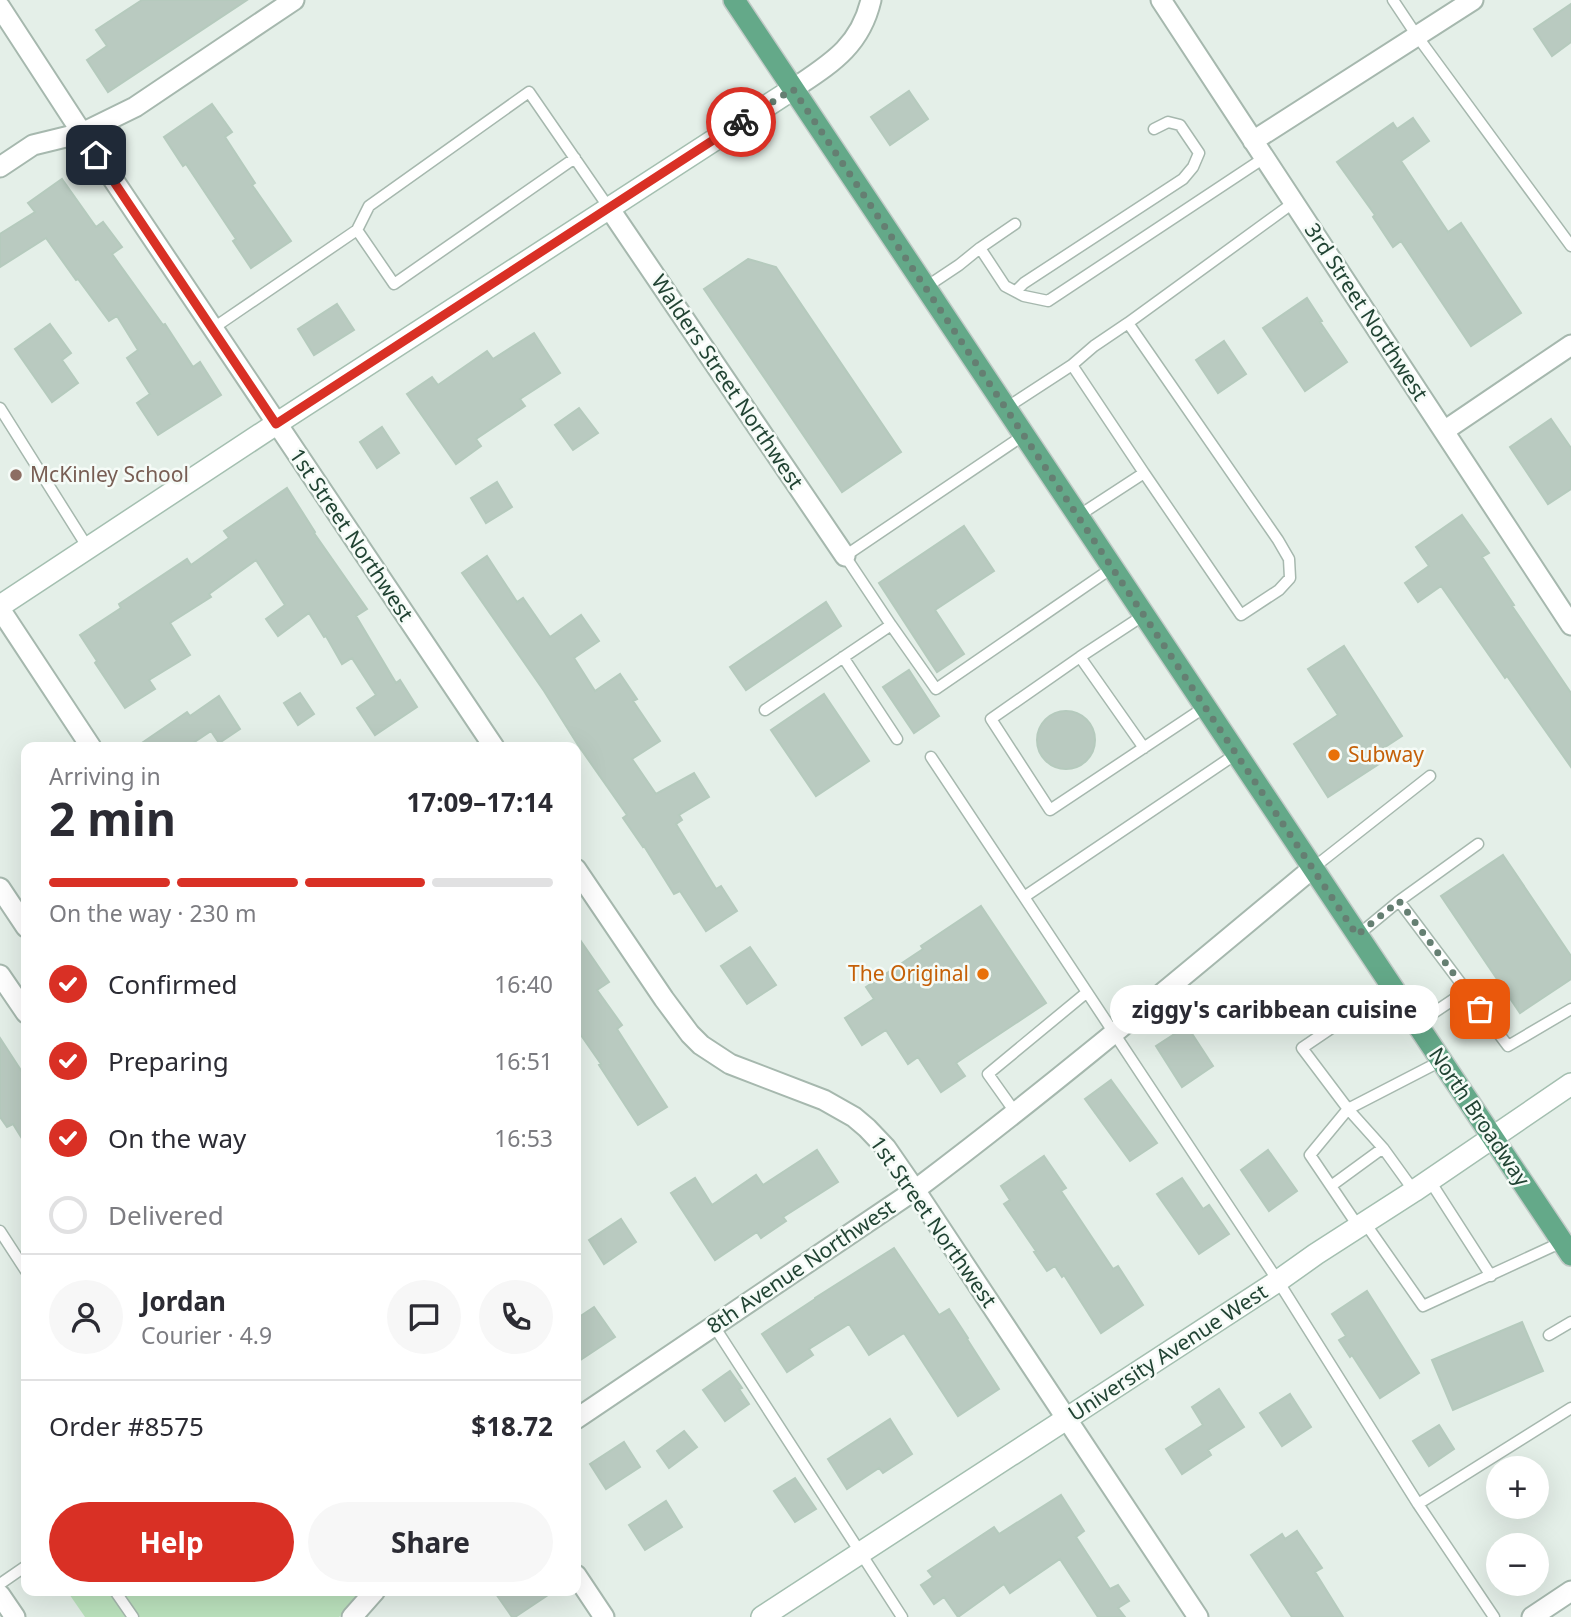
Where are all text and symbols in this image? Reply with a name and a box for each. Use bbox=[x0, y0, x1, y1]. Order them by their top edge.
courier bbox=[706, 87, 776, 157]
icon: bike bbox=[722, 103, 760, 141]
pin bbox=[66, 125, 126, 185]
icon: home bbox=[77, 136, 115, 174]
street label: 3rd Street Northwest bbox=[1299, 217, 1435, 406]
street label: Walders Street Northwest bbox=[645, 269, 810, 495]
street label: 1st Street Northwest bbox=[283, 442, 420, 627]
place label: McKinley School bbox=[30, 460, 189, 488]
marker: McKinley School bbox=[8, 467, 24, 483]
place label: Subway bbox=[1348, 740, 1424, 768]
marker: Subway bbox=[1326, 747, 1342, 763]
text: Arriving in bbox=[49, 760, 161, 792]
text: 17:09–17:14 bbox=[406, 784, 553, 820]
text: 2 min bbox=[49, 787, 176, 849]
text: On the way · 230 m bbox=[49, 897, 256, 929]
place label: The Original bbox=[848, 959, 969, 987]
icon: check bbox=[49, 965, 87, 1003]
text: Confirmed bbox=[108, 966, 238, 1002]
marker: The Original bbox=[975, 966, 991, 982]
text: 16:40 bbox=[494, 968, 553, 1000]
pin bbox=[1450, 979, 1510, 1039]
callout: ziggy's caribbean cuisine bbox=[1109, 984, 1438, 1034]
icon: bag bbox=[1461, 990, 1499, 1028]
text: ziggy's caribbean cuisine bbox=[1132, 993, 1417, 1025]
icon: check bbox=[49, 1042, 87, 1080]
street label: North Broadway bbox=[1423, 1042, 1537, 1192]
text: Preparing bbox=[108, 1043, 229, 1079]
text: 16:51 bbox=[494, 1045, 553, 1077]
icon: check bbox=[49, 1119, 87, 1157]
text: On the way bbox=[108, 1120, 246, 1156]
text: 16:53 bbox=[494, 1122, 553, 1154]
street label: 1st Street Northwest bbox=[864, 1130, 1004, 1313]
street label: 8th Avenue Northwest bbox=[701, 1193, 900, 1340]
text: Delivered bbox=[108, 1197, 224, 1233]
street label: University Avenue West bbox=[1063, 1277, 1273, 1427]
button: person bbox=[49, 1280, 123, 1354]
button: chat bbox=[387, 1280, 461, 1354]
button: phone bbox=[479, 1280, 553, 1354]
text: Jordan bbox=[141, 1283, 226, 1319]
text: Courier · 4.9 bbox=[141, 1319, 272, 1351]
text: Order #8575 bbox=[49, 1408, 204, 1444]
text: $18.72 bbox=[471, 1408, 553, 1444]
map controls bbox=[1486, 1456, 1549, 1596]
button: + bbox=[1486, 1456, 1549, 1519]
button: Help bbox=[49, 1502, 294, 1582]
button: Share bbox=[308, 1502, 553, 1582]
button: − bbox=[1486, 1533, 1549, 1596]

